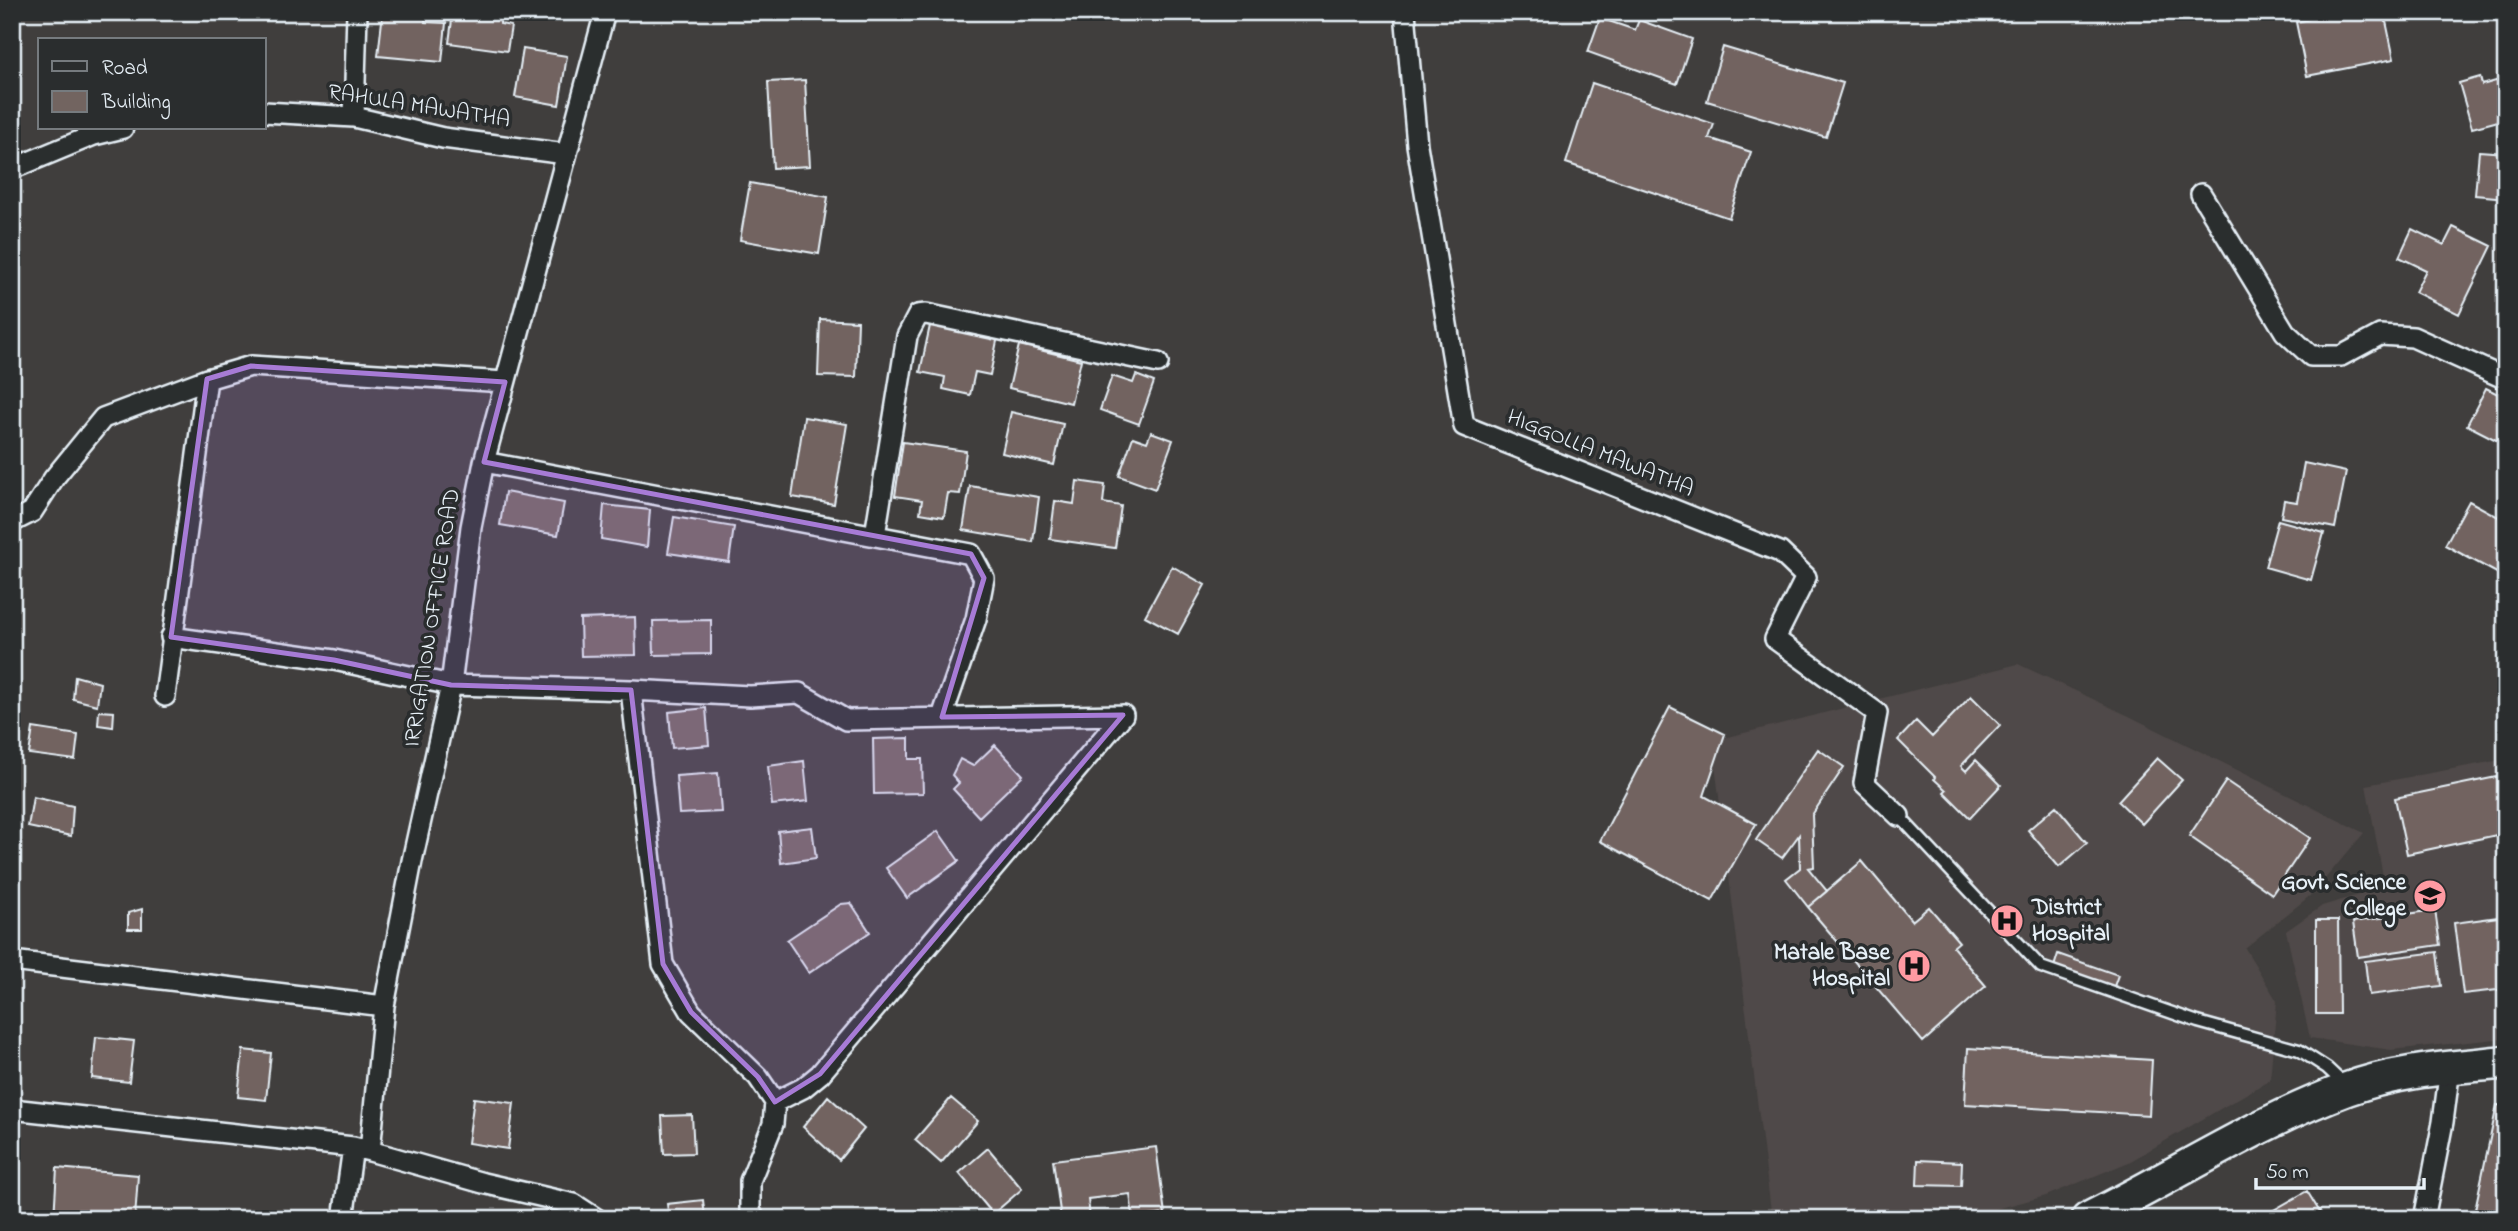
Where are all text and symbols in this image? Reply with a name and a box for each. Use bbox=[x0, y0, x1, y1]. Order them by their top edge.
legend bbox=[38, 38, 266, 130]
text: Road bbox=[102, 54, 148, 84]
street label: RAHULA MAWATHA bbox=[326, 76, 512, 138]
text: Building bbox=[101, 88, 171, 120]
street label: HIGGOLLA MAWATHA bbox=[1502, 401, 1698, 507]
street label: IRRIGATION OFFICE ROAD bbox=[396, 486, 470, 750]
place label: Govt. Science College bbox=[2281, 867, 2407, 928]
school or university icon: Govt. Science College bbox=[2411, 877, 2449, 915]
place label: District Hospital bbox=[2031, 892, 2110, 951]
hospital icon: District Hospital bbox=[1988, 902, 2026, 940]
place label: Matale Base Hospital bbox=[1774, 937, 1891, 996]
hospital icon: Matale Base Hospital bbox=[1895, 947, 1933, 985]
scale bar bbox=[2256, 1147, 2424, 1191]
text: 50 m bbox=[2266, 1158, 2309, 1188]

